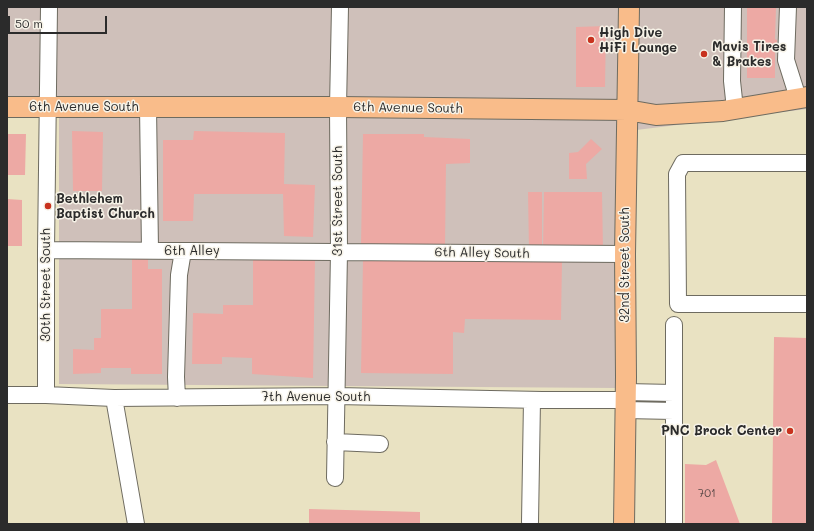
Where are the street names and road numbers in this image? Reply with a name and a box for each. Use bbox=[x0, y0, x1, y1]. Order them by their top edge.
street label: 6th Avenue South bbox=[29, 99, 139, 115]
street label: 6th Avenue South bbox=[353, 99, 463, 117]
street label: 31st Street South bbox=[330, 146, 346, 256]
street label: 32nd Street South bbox=[617, 207, 633, 323]
street label: 30th Street South bbox=[38, 228, 54, 342]
street label: 6th Alley bbox=[164, 243, 220, 259]
street label: 6th Alley South bbox=[434, 244, 530, 262]
street label: 7th Avenue South bbox=[262, 389, 370, 405]

